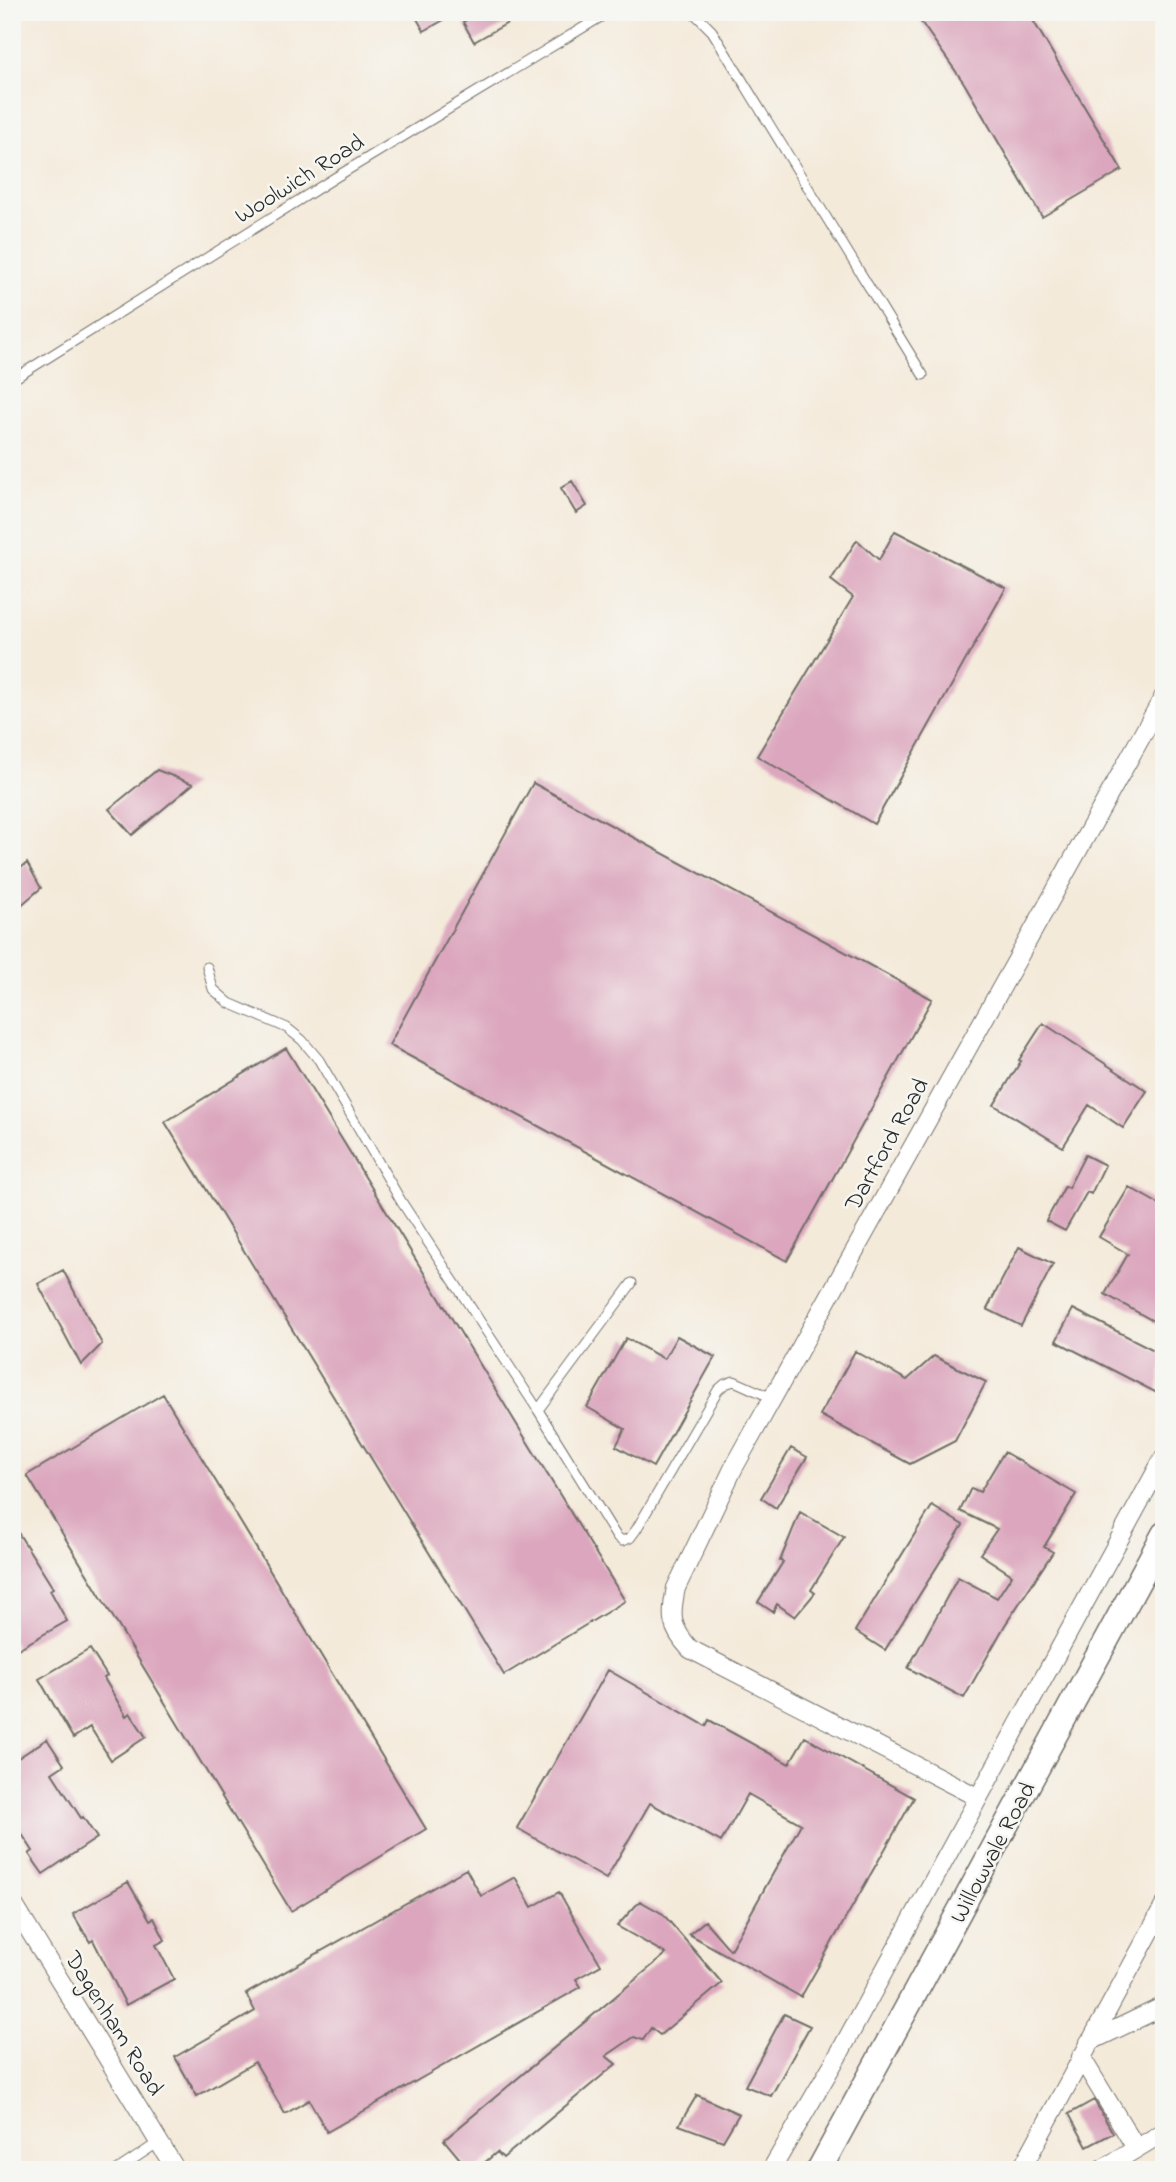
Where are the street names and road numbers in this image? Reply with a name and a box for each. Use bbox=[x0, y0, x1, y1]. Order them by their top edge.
street label: Woolwich Road bbox=[229, 126, 372, 234]
street label: Dartford Road bbox=[837, 1072, 939, 1219]
street label: Willowvale Road bbox=[942, 1776, 1046, 1930]
street label: Dagenham Road bbox=[54, 1944, 172, 2104]

